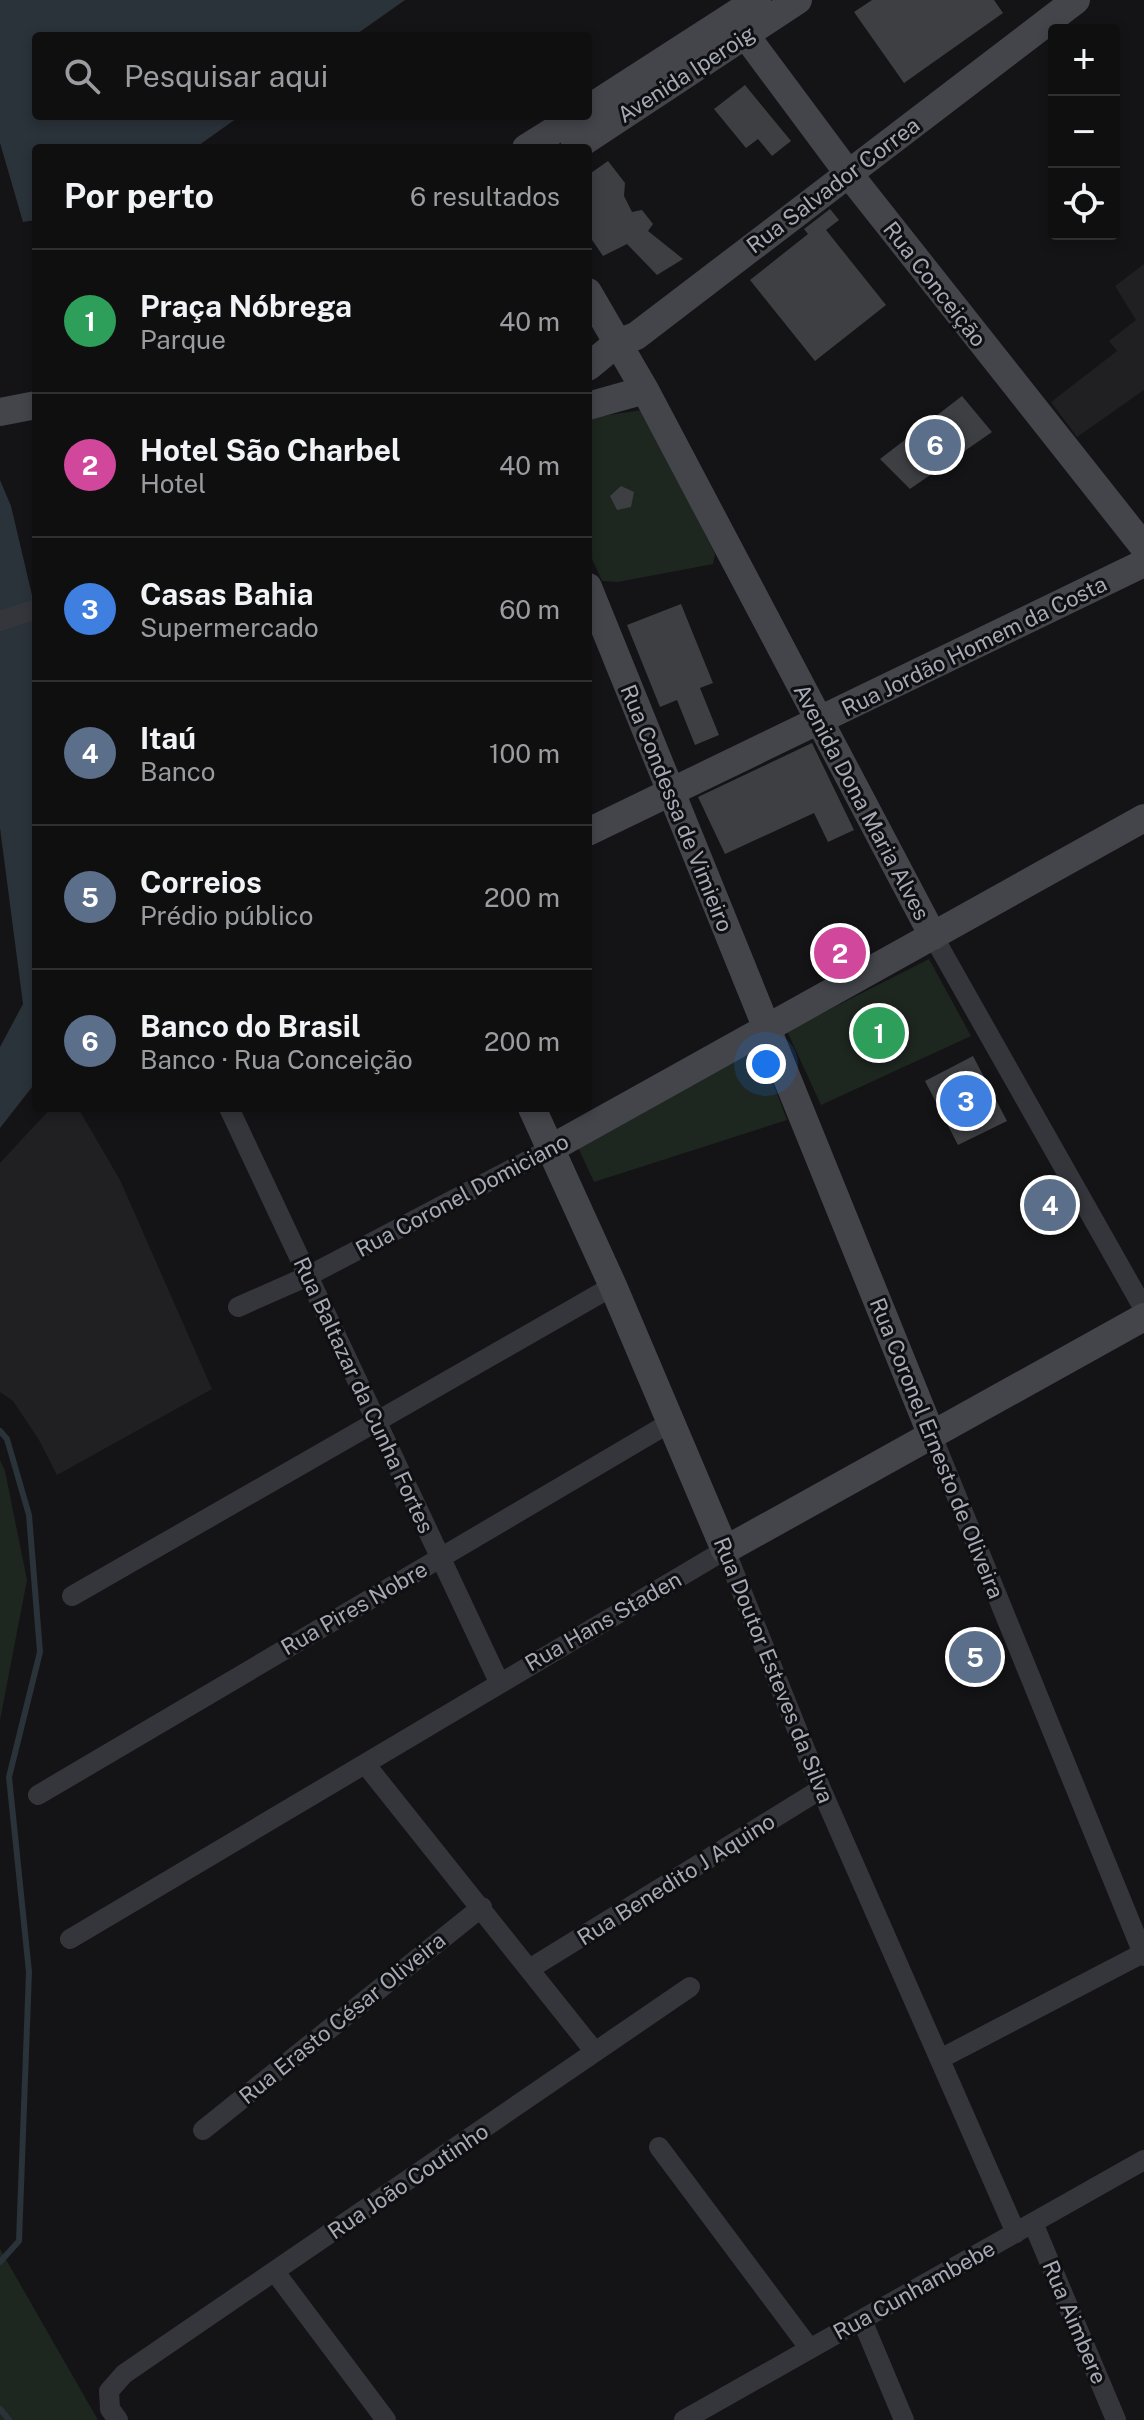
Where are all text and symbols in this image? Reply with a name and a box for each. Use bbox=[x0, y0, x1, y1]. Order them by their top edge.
street label: Avenida Iperoig bbox=[613, 20, 759, 128]
map controls bbox=[1048, 24, 1120, 240]
button: + bbox=[1048, 24, 1120, 96]
search box bbox=[32, 32, 592, 120]
icon: search bbox=[60, 54, 104, 98]
text: Pesquisar aqui bbox=[124, 58, 328, 94]
button: − bbox=[1048, 96, 1120, 168]
street label: Rua Salvador Correa bbox=[741, 112, 925, 258]
button: locate bbox=[1048, 168, 1120, 240]
text: Por perto bbox=[64, 176, 214, 216]
text: 6 resultados bbox=[410, 181, 560, 212]
street label: Rua Conceição bbox=[878, 216, 992, 352]
text: Praça Nóbrega bbox=[140, 288, 352, 324]
text: 1 bbox=[84, 306, 96, 337]
text: 40 m bbox=[499, 306, 560, 337]
text: Parque bbox=[140, 324, 226, 355]
pin: 6 bbox=[909, 415, 961, 475]
text: Hotel São Charbel bbox=[140, 432, 401, 468]
text: 2 bbox=[82, 450, 98, 481]
text: 40 m bbox=[499, 450, 560, 481]
text: Hotel bbox=[140, 468, 206, 499]
street label: Rua Jordão Homem da Costa bbox=[837, 570, 1111, 722]
text: Casas Bahia bbox=[140, 576, 313, 612]
text: 3 bbox=[81, 594, 99, 625]
text: 60 m bbox=[499, 594, 560, 625]
text: Supermercado bbox=[140, 612, 319, 643]
street label: Avenida Dona Maria Alves bbox=[789, 679, 935, 925]
street label: Rua Condessa de Vimieiro bbox=[615, 681, 739, 935]
text: Itaú bbox=[140, 720, 196, 756]
text: 4 bbox=[81, 738, 99, 769]
text: 100 m bbox=[489, 738, 560, 769]
text: Banco bbox=[140, 756, 216, 787]
text: Correios bbox=[140, 864, 262, 900]
text: 5 bbox=[81, 882, 99, 913]
text: 200 m bbox=[484, 882, 560, 913]
text: Prédio público bbox=[140, 900, 313, 931]
pin: 2 bbox=[814, 923, 866, 983]
pin: 1 bbox=[853, 1003, 905, 1063]
text: Banco do Brasil bbox=[140, 1008, 361, 1044]
text: 6 bbox=[81, 1026, 99, 1057]
text: 200 m bbox=[484, 1026, 560, 1057]
text: Banco · Rua Conceição bbox=[140, 1044, 413, 1075]
your location bbox=[746, 1044, 786, 1084]
pin: 3 bbox=[940, 1071, 992, 1131]
street label: Rua Coronel Domiciano bbox=[351, 1128, 573, 1262]
pin: 4 bbox=[1024, 1175, 1076, 1235]
street label: Rua Baltazar da Cunha Fortes bbox=[288, 1253, 440, 1537]
street label: Rua Coronel Ernesto de Oliveira bbox=[865, 1294, 1009, 1602]
street label: Rua Doutor Esteves da Silva bbox=[709, 1533, 839, 1807]
street label: Rua Pires Nobre bbox=[276, 1556, 432, 1660]
street label: Rua Hans Staden bbox=[520, 1566, 686, 1676]
pin: 5 bbox=[949, 1627, 1001, 1687]
street label: Rua Benedito J Aquino bbox=[572, 1808, 780, 1950]
street label: Rua Erasto César Oliveira bbox=[234, 1927, 450, 2109]
street label: Rua João Coutinho bbox=[323, 2118, 493, 2244]
street label: Rua Cunhambebe bbox=[829, 2235, 999, 2345]
street label: Rua Aimbere bbox=[1037, 2256, 1113, 2388]

